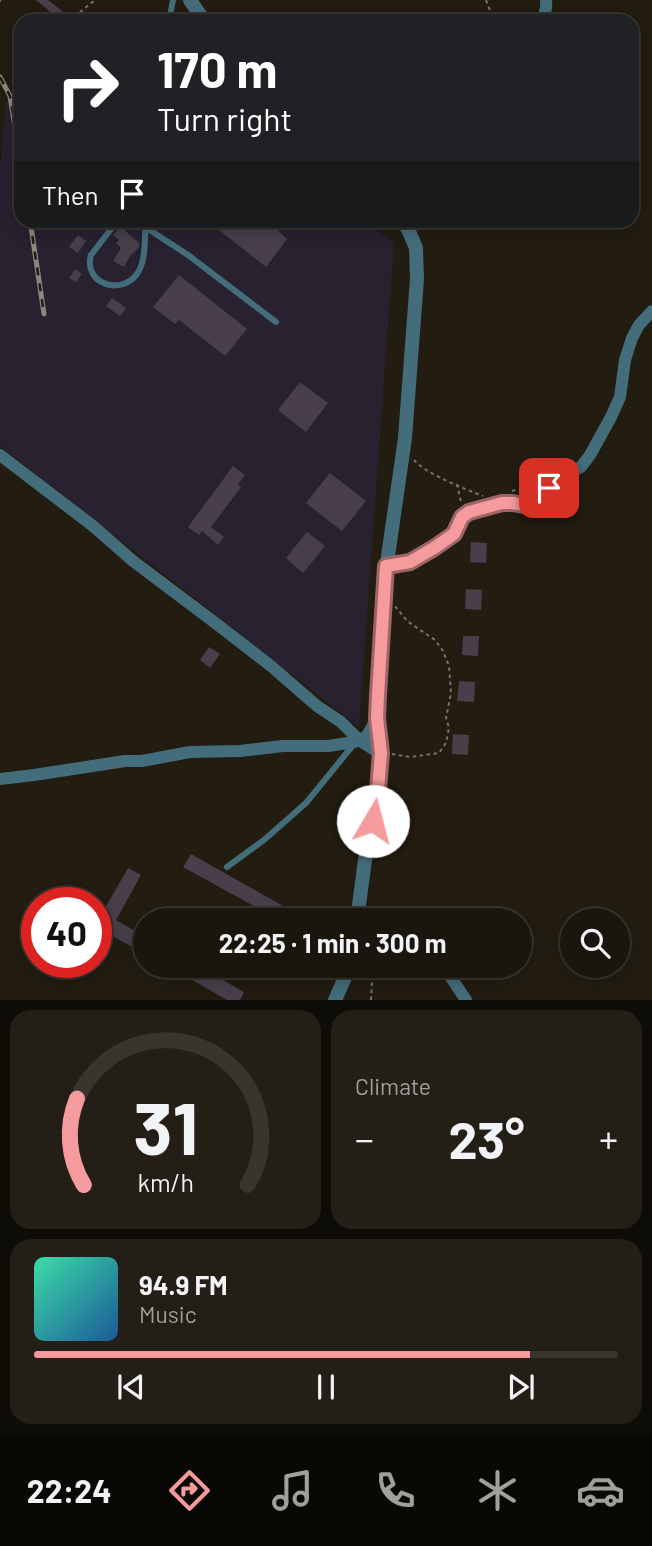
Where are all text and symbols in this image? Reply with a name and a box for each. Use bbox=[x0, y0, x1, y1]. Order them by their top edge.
text: 170 m bbox=[157, 39, 277, 98]
icon: right bbox=[42, 42, 133, 133]
text: Turn right bbox=[157, 99, 292, 137]
icon: arrive bbox=[113, 175, 151, 213]
text: Then bbox=[42, 179, 99, 210]
pin bbox=[519, 458, 579, 518]
icon: arrive bbox=[530, 469, 568, 507]
position arrow bbox=[336, 784, 410, 858]
speed limit sign: 40 bbox=[21, 887, 112, 978]
map controls bbox=[560, 908, 630, 978]
button: search bbox=[560, 908, 630, 978]
text: 22:25 · 1 min · 300 m bbox=[219, 927, 446, 958]
text: Climate bbox=[355, 1072, 431, 1100]
text: 31 bbox=[133, 1083, 198, 1171]
text: 23° bbox=[448, 1107, 525, 1169]
text: − bbox=[355, 1115, 374, 1161]
text: + bbox=[599, 1115, 618, 1161]
text: km/h bbox=[137, 1167, 194, 1197]
text: 94.9 FM bbox=[139, 1269, 228, 1300]
text: Music bbox=[139, 1300, 197, 1328]
icon: previous bbox=[112, 1368, 150, 1406]
icon: pause bbox=[307, 1368, 345, 1406]
icon: next bbox=[502, 1368, 540, 1406]
icon: directions bbox=[165, 1466, 214, 1515]
icon: music bbox=[268, 1466, 317, 1515]
icon: phone bbox=[371, 1466, 420, 1515]
icon: climate bbox=[473, 1466, 522, 1515]
icon: car bbox=[576, 1466, 625, 1515]
text: 22:24 bbox=[27, 1471, 112, 1509]

